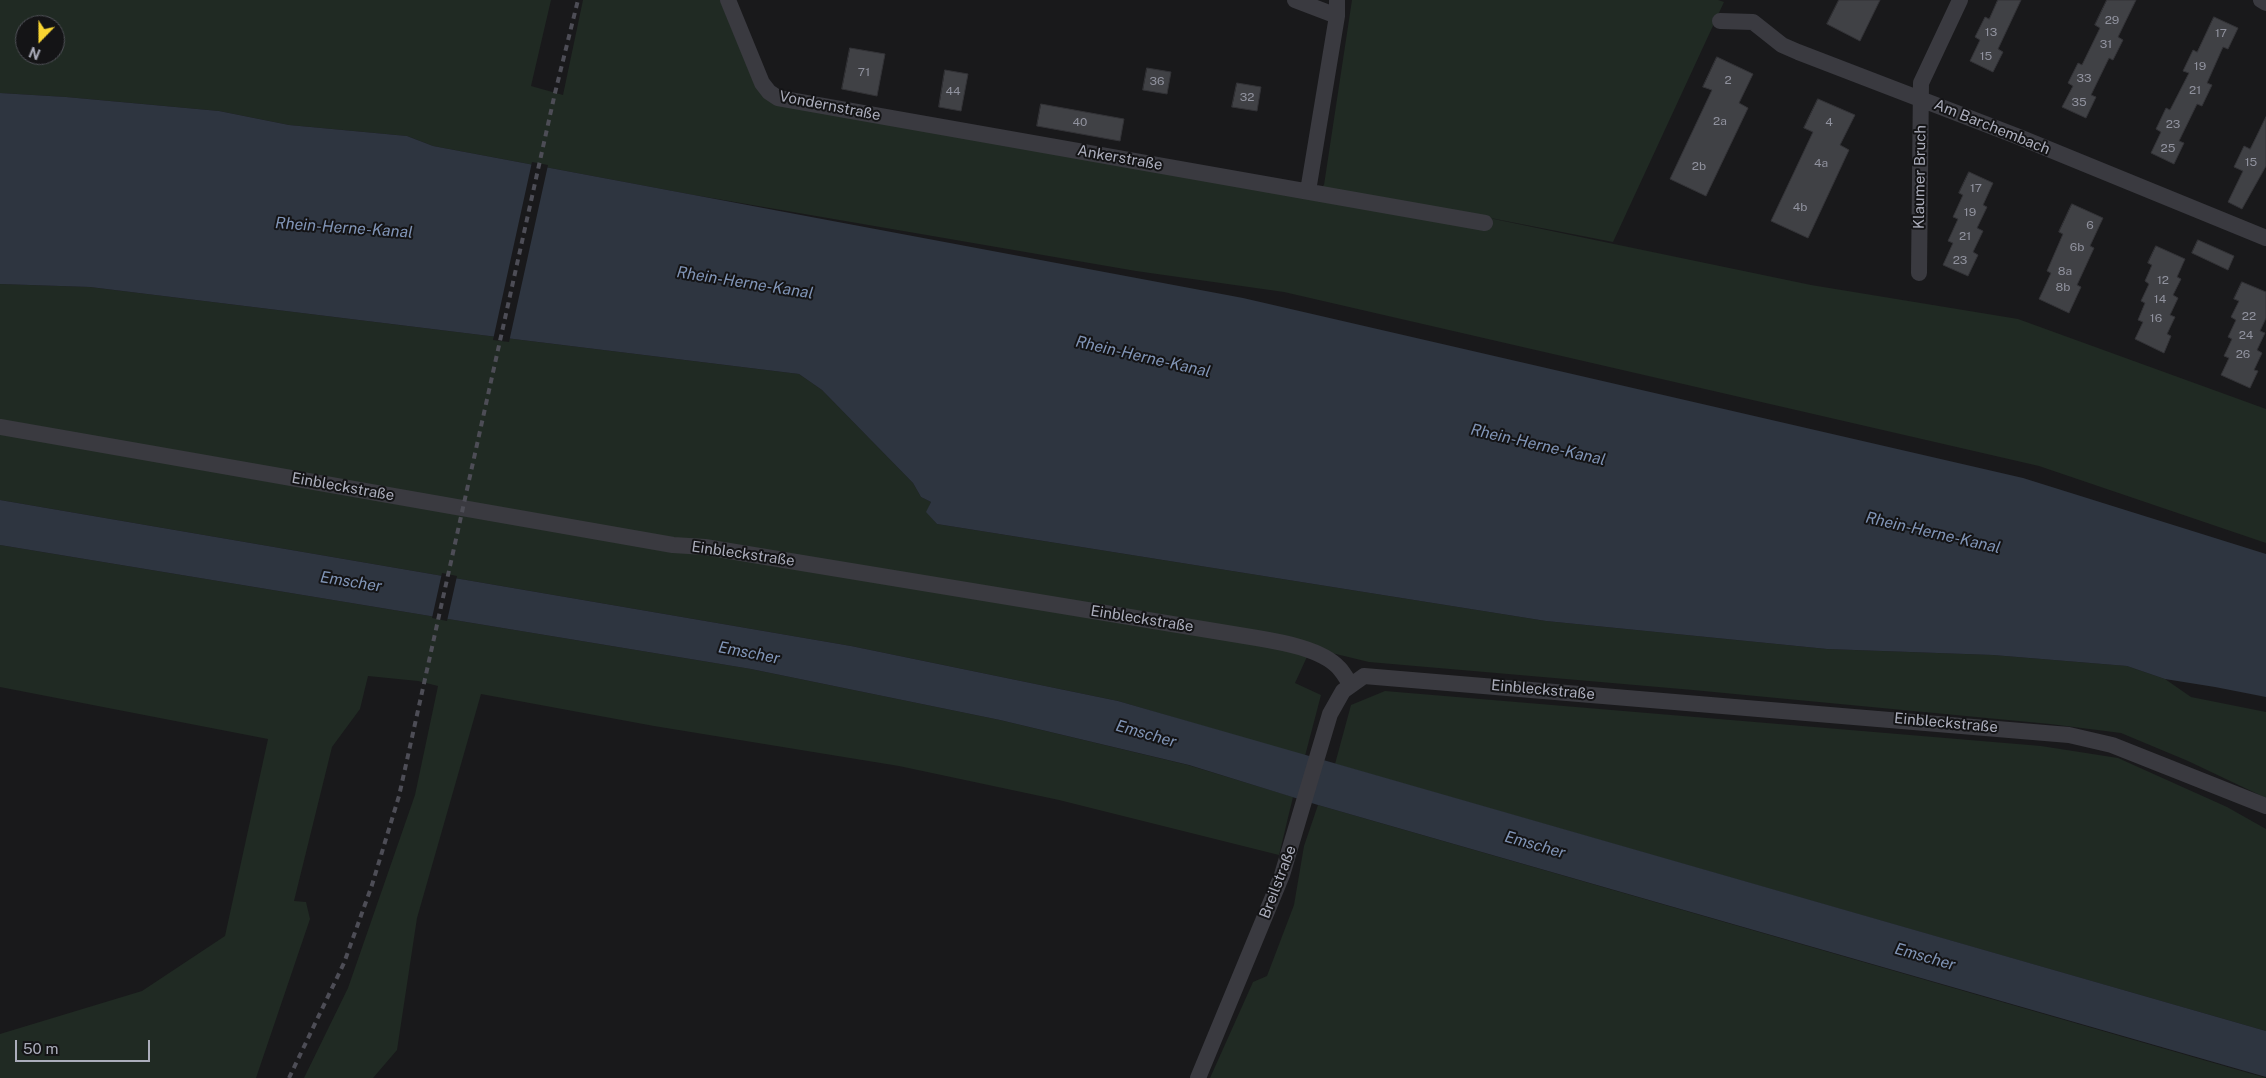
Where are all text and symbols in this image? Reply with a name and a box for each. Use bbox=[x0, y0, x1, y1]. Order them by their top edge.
house number: 29 bbox=[2105, 13, 2119, 27]
north arrow bbox=[15, 15, 65, 65]
house number: 13 bbox=[1985, 25, 1997, 39]
house number: 17 bbox=[2215, 26, 2227, 40]
house number: 31 bbox=[2100, 37, 2112, 51]
text: N bbox=[27, 44, 43, 62]
house number: 15 bbox=[1980, 49, 1992, 63]
house number: 19 bbox=[2194, 59, 2206, 73]
house number: 71 bbox=[858, 65, 870, 79]
house number: 33 bbox=[2076, 71, 2092, 85]
house number: 2 bbox=[1724, 73, 1732, 87]
house number: 36 bbox=[1150, 74, 1164, 88]
house number: 21 bbox=[2189, 83, 2201, 97]
house number: 44 bbox=[945, 84, 961, 98]
street label: Vondernstraße bbox=[778, 87, 882, 125]
house number: 32 bbox=[1240, 90, 1254, 104]
house number: 35 bbox=[2071, 95, 2087, 109]
street label: Am Barchembach bbox=[1931, 96, 2053, 158]
house number: 2a bbox=[1713, 114, 1727, 128]
house number: 40 bbox=[1073, 115, 1087, 129]
house number: 4 bbox=[1825, 115, 1833, 129]
house number: 23 bbox=[2166, 117, 2180, 131]
street label: Klaumer Bruch bbox=[1910, 125, 1930, 229]
house number: 25 bbox=[2161, 141, 2175, 155]
street label: Ankerstraße bbox=[1076, 142, 1164, 174]
house number: 15 bbox=[2245, 155, 2257, 169]
house number: 4a bbox=[1814, 156, 1828, 170]
house number: 2b bbox=[1692, 159, 1706, 173]
house number: 17 bbox=[1970, 181, 1982, 195]
house number: 4b bbox=[1793, 200, 1807, 214]
house number: 19 bbox=[1964, 205, 1976, 219]
water label: Rhein-Herne-Kanal bbox=[275, 214, 413, 242]
house number: 6 bbox=[2086, 218, 2094, 232]
house number: 21 bbox=[1959, 229, 1971, 243]
house number: 6b bbox=[2070, 240, 2084, 254]
house number: 23 bbox=[1953, 253, 1967, 267]
water label: Rhein-Herne-Kanal bbox=[675, 263, 815, 303]
house number: 8a bbox=[2058, 264, 2072, 278]
house number: 12 bbox=[2157, 273, 2169, 287]
house number: 8b bbox=[2056, 280, 2070, 294]
house number: 14 bbox=[2154, 292, 2166, 306]
house number: 22 bbox=[2242, 309, 2256, 323]
house number: 16 bbox=[2150, 311, 2162, 325]
house number: 24 bbox=[2239, 328, 2253, 342]
water label: Rhein-Herne-Kanal bbox=[1074, 332, 1212, 382]
house number: 26 bbox=[2236, 347, 2250, 361]
water label: Rhein-Herne-Kanal bbox=[1469, 420, 1607, 470]
street label: Einbleckstraße bbox=[290, 469, 396, 505]
water label: Rhein-Herne-Kanal bbox=[1864, 508, 2002, 558]
street label: Einbleckstraße bbox=[690, 538, 796, 570]
water label: Emscher bbox=[319, 568, 383, 596]
street label: Einbleckstraße bbox=[1089, 602, 1195, 636]
water label: Emscher bbox=[717, 638, 781, 668]
street label: Einbleckstraße bbox=[1490, 677, 1596, 703]
street label: Einbleckstraße bbox=[1893, 710, 1999, 736]
water label: Emscher bbox=[1113, 716, 1179, 752]
water label: Emscher bbox=[1502, 827, 1568, 863]
street label: Breilstraße bbox=[1256, 843, 1300, 921]
water label: Emscher bbox=[1892, 939, 1958, 975]
scale bar bbox=[18, 1030, 152, 1062]
text: 50 m bbox=[23, 1040, 58, 1057]

